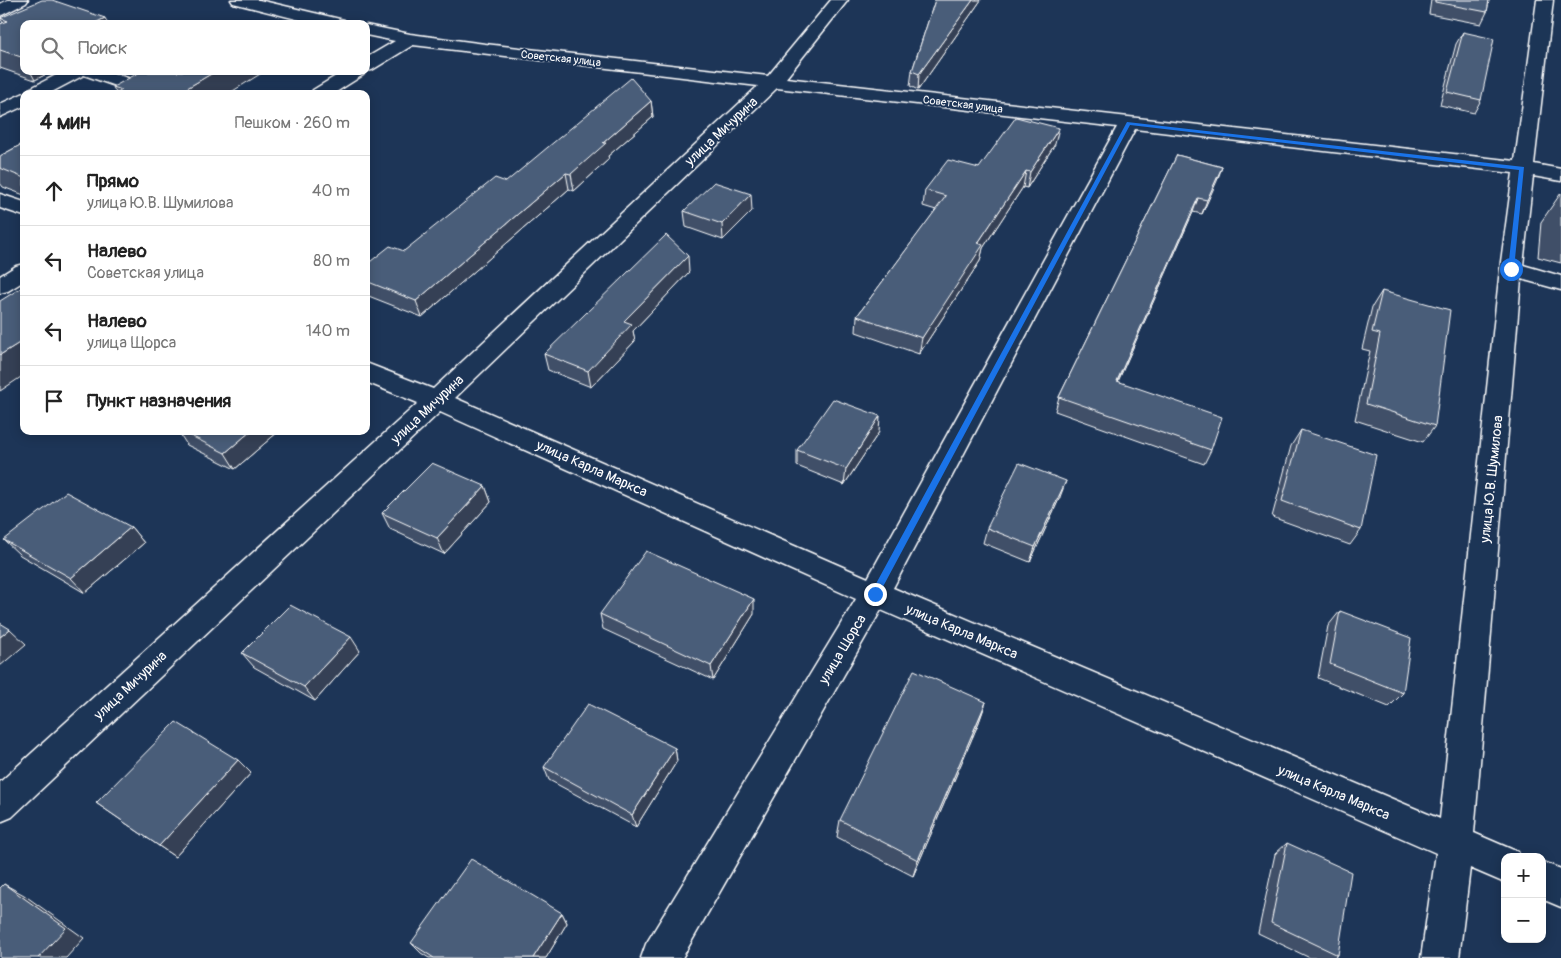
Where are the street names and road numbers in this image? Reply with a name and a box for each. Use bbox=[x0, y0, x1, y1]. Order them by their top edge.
street label: Советская улица bbox=[520, 48, 602, 69]
street label: улица Мичурина bbox=[681, 93, 761, 170]
street label: Советская улица bbox=[922, 93, 1004, 116]
street label: улица Мичурина bbox=[387, 371, 467, 448]
street label: улица Ю.В. Шумилова bbox=[1476, 414, 1507, 545]
street label: улица Карла Маркса bbox=[533, 436, 650, 501]
street label: улица Карла Маркса bbox=[902, 600, 1020, 663]
street label: улица Щорса bbox=[815, 611, 870, 688]
street label: улица Мичурина bbox=[90, 647, 170, 724]
street label: улица Карла Маркса bbox=[1274, 761, 1392, 824]

